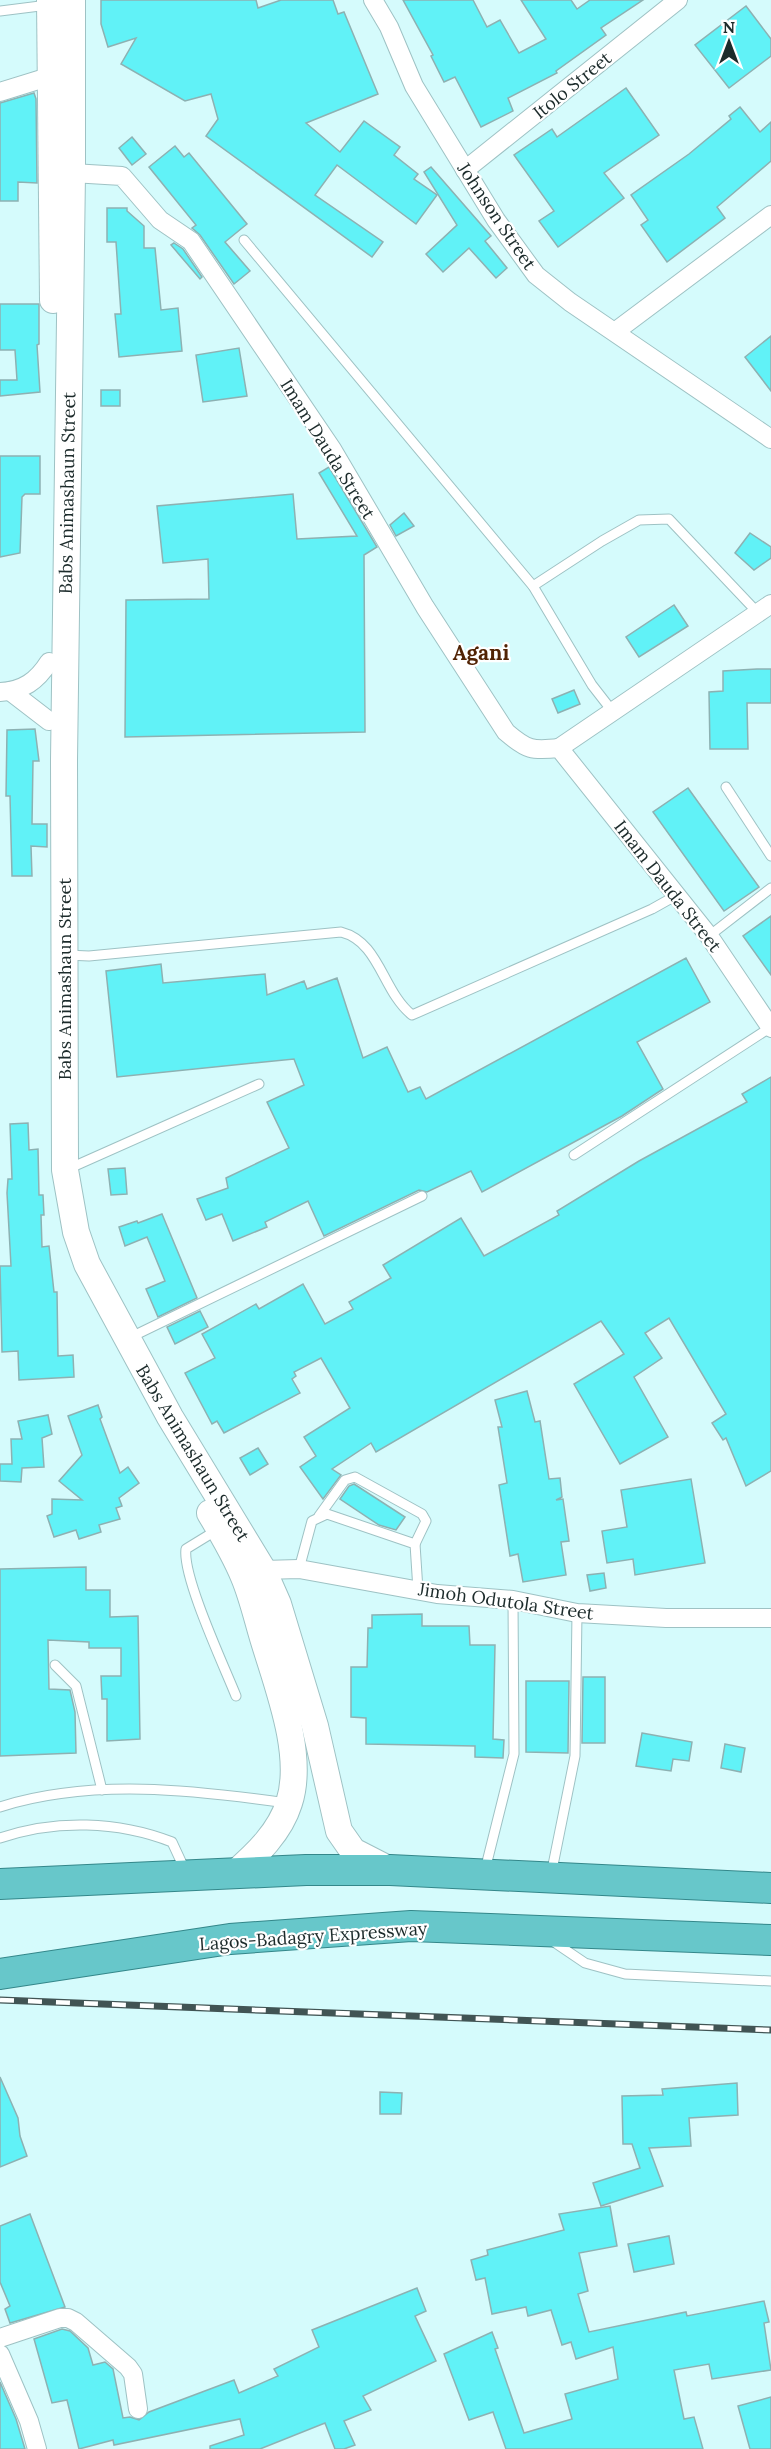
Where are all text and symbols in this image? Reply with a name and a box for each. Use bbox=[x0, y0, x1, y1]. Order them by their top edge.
north arrow bbox=[699, 12, 759, 72]
text: N bbox=[723, 17, 735, 37]
street label: Itolo Street bbox=[528, 46, 616, 124]
street label: Johnson Street bbox=[452, 157, 541, 274]
street label: Imam Dauda Street bbox=[276, 375, 380, 523]
street label: Babs Animashaun Street bbox=[54, 392, 80, 594]
district label: Agani bbox=[453, 639, 509, 666]
street label: Imam Dauda Street bbox=[609, 815, 727, 957]
street label: Babs Animashaun Street bbox=[53, 878, 76, 1080]
street label: Babs Animashaun Street bbox=[131, 1360, 255, 1546]
street label: Jimoh Odutola Street bbox=[416, 1577, 595, 1625]
street label: Lagos-Badagry Expressway bbox=[198, 1917, 428, 1955]

